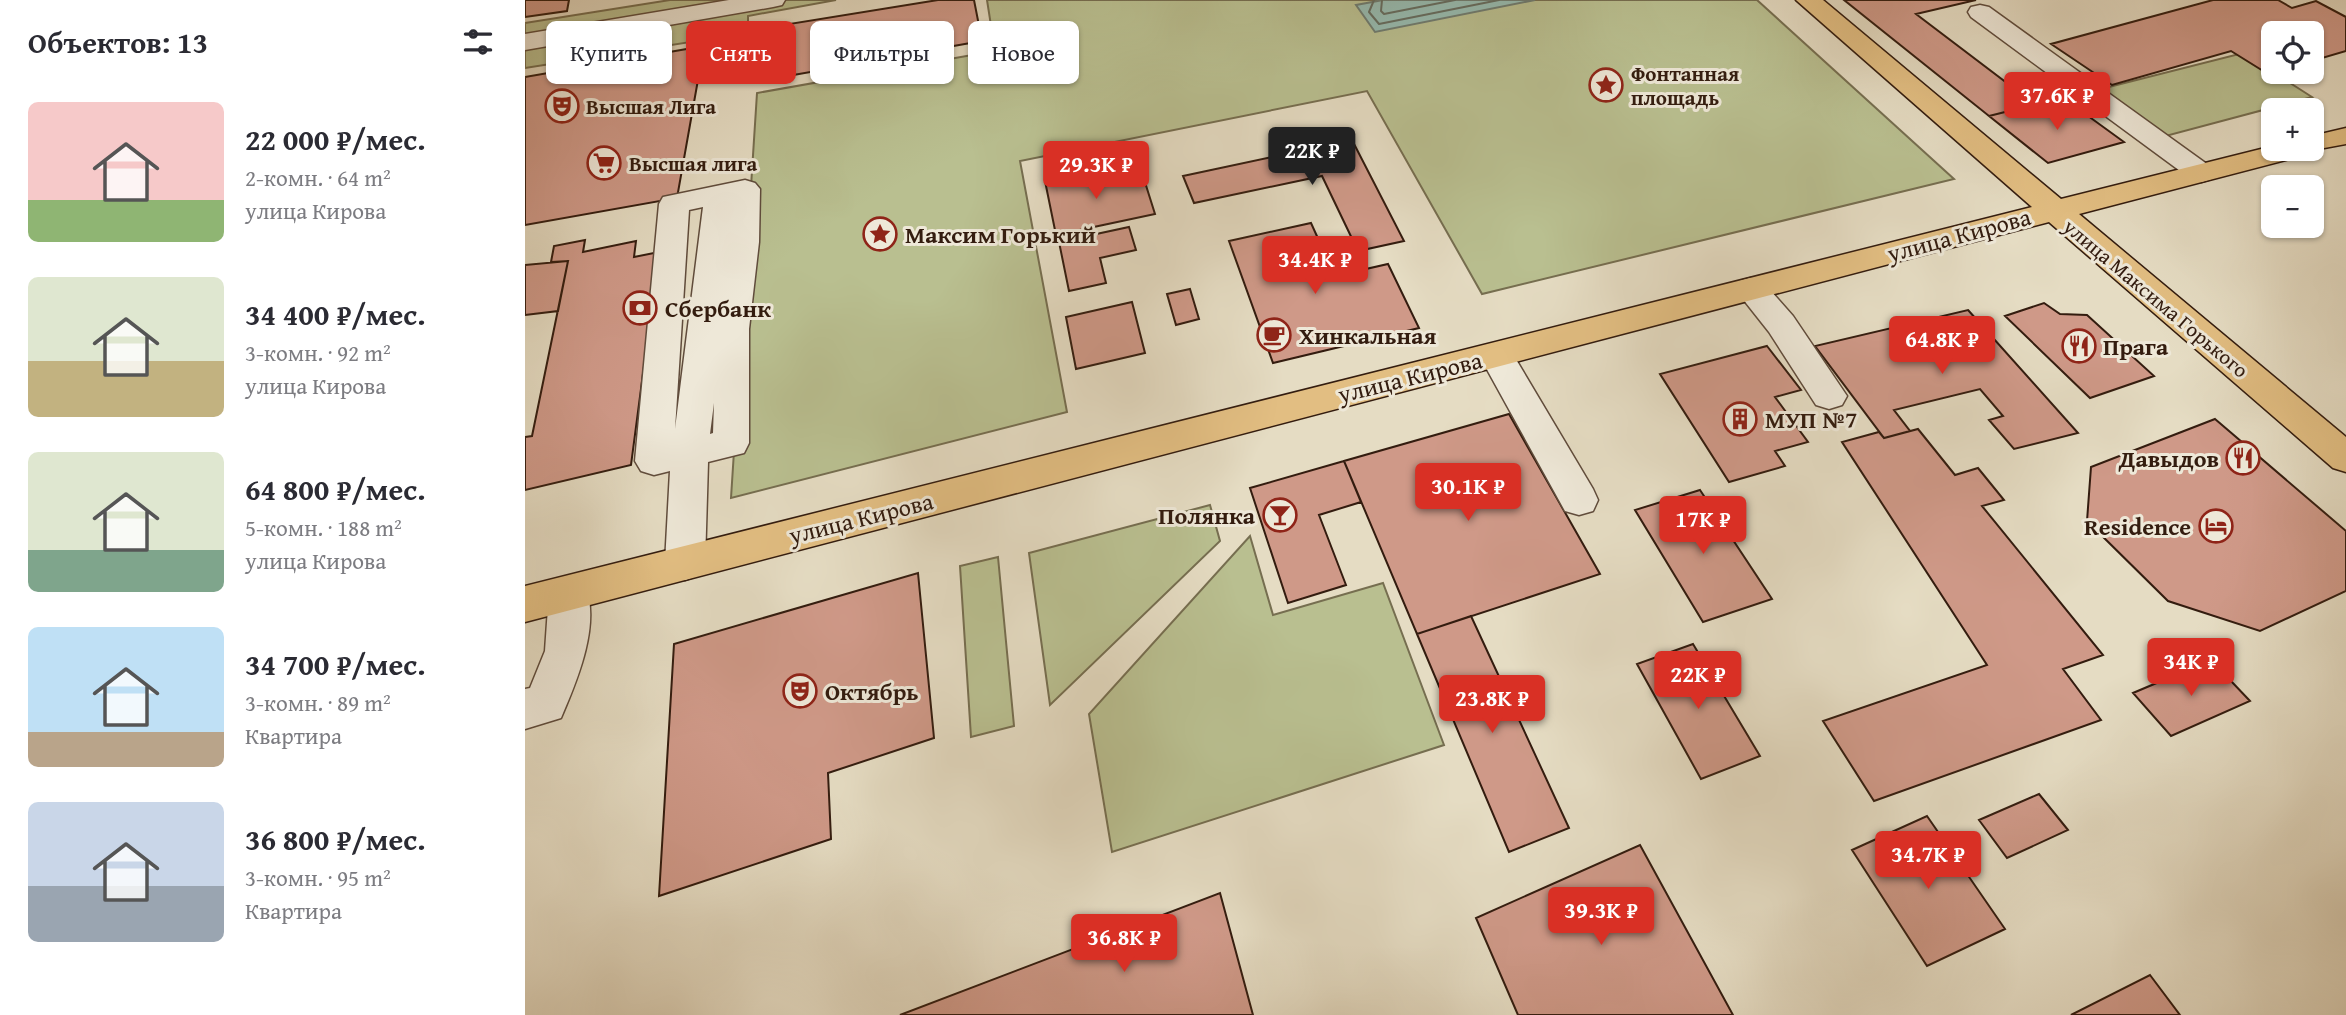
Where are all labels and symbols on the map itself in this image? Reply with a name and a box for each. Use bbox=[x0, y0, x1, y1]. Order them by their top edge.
place label: Фонтанная площадь bbox=[1631, 58, 1739, 113]
place icon: Фонтанная площадь bbox=[1587, 66, 1625, 104]
pin: 37.6K ₽ bbox=[1992, 72, 2122, 132]
theatre icon: Высшая Лига bbox=[543, 87, 581, 125]
place label: Высшая Лига bbox=[586, 91, 716, 122]
pin: 22K ₽ bbox=[1263, 128, 1361, 187]
pin: 29.3K ₽ bbox=[1031, 142, 1161, 201]
supermarket icon: Высшая лига bbox=[585, 144, 623, 182]
place label: Высшая лига bbox=[629, 148, 758, 179]
street label: улица Кирова bbox=[1882, 199, 2035, 271]
street label: улица Максима Горького bbox=[2056, 210, 2255, 385]
place icon: Максим Горький bbox=[861, 215, 899, 253]
place label: Максим Горький bbox=[905, 217, 1096, 252]
pin: 34.4K ₽ bbox=[1250, 236, 1380, 296]
bank icon: Сбербанк bbox=[621, 289, 659, 327]
place label: Сбербанк bbox=[665, 291, 771, 326]
cafe icon: Хинкальная bbox=[1255, 316, 1293, 354]
pin: 64.8K ₽ bbox=[1877, 316, 2007, 376]
place label: Хинкальная bbox=[1299, 318, 1436, 353]
restaurant icon: Прага bbox=[2060, 327, 2098, 365]
place label: Прага bbox=[2103, 329, 2169, 364]
street label: улица Кирова bbox=[1333, 342, 1486, 412]
building icon: МУП №7 bbox=[1721, 400, 1759, 438]
place label: МУП №7 bbox=[1765, 402, 1857, 437]
restaurant icon: Давыдов bbox=[2224, 439, 2262, 477]
place label: Давыдов bbox=[2118, 441, 2219, 476]
pin: 30.1K ₽ bbox=[1403, 463, 1533, 523]
street label: улица Кирова bbox=[784, 483, 937, 553]
bar icon: Полянка bbox=[1261, 496, 1299, 534]
pin: 17K ₽ bbox=[1654, 496, 1752, 556]
place label: Полянка bbox=[1158, 498, 1256, 533]
hotel icon: Residence bbox=[2197, 507, 2235, 545]
place label: Residence bbox=[2084, 509, 2191, 544]
pin: 34K ₽ bbox=[2142, 638, 2240, 698]
pin: 22K ₽ bbox=[1649, 652, 1747, 711]
theatre icon: Октябрь bbox=[781, 672, 819, 710]
place label: Октябрь bbox=[825, 674, 919, 709]
pin: 23.8K ₽ bbox=[1427, 676, 1557, 735]
pin: 34.7K ₽ bbox=[1863, 832, 1993, 891]
pin: 39.3K ₽ bbox=[1536, 888, 1666, 947]
pin: 36.8K ₽ bbox=[1059, 914, 1189, 974]

